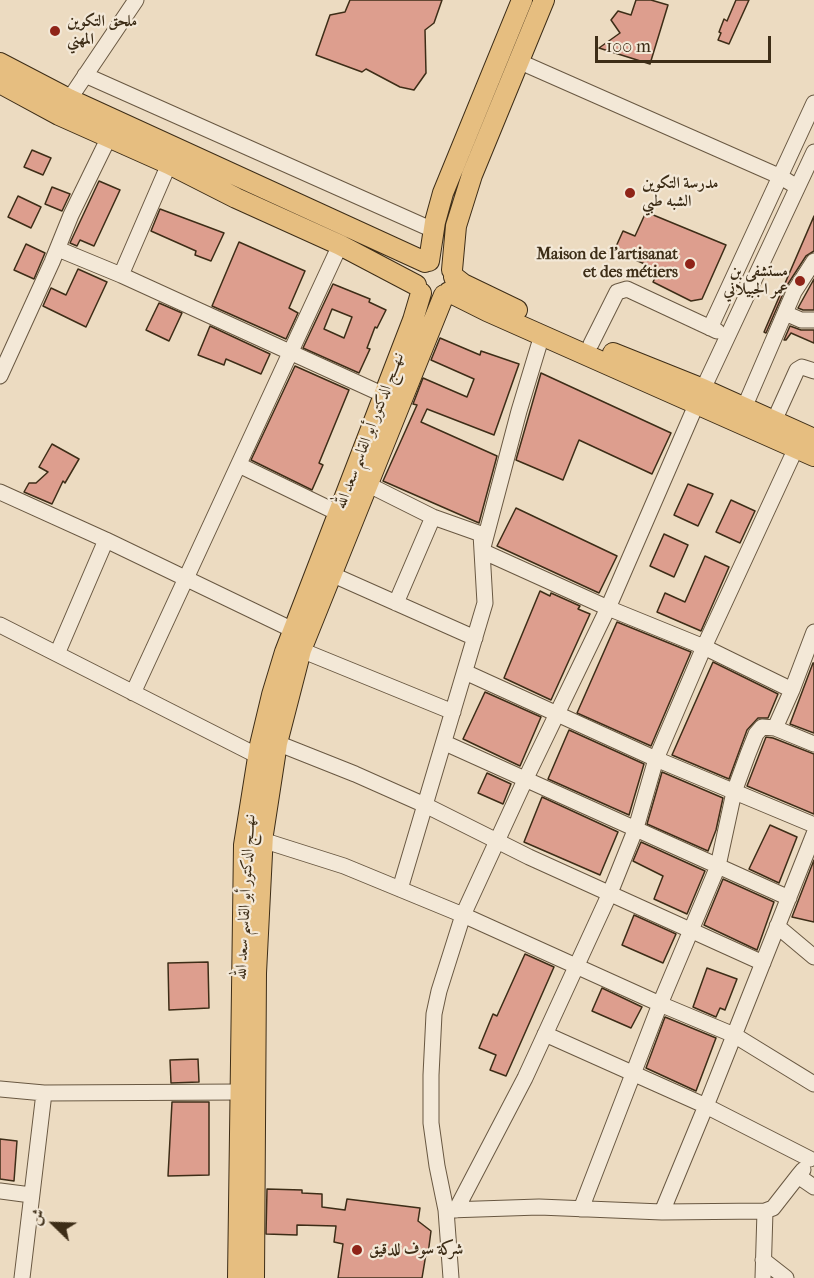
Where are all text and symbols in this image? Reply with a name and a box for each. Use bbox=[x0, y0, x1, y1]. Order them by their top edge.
place label: ملحق التكوين المهني bbox=[67, 12, 137, 50]
marker: ملحق التكوين المهني bbox=[48, 24, 62, 38]
scale bar bbox=[598, 24, 774, 62]
text: 100 m bbox=[606, 36, 651, 57]
place label: مدرسة التكوين الشبه طبي bbox=[642, 174, 719, 212]
marker: مدرسة التكوين الشبه طبي bbox=[623, 186, 637, 200]
place label: Maison de l'artisanat et des métiers bbox=[536, 245, 678, 283]
marker: Maison de l'artisanat et des métiers bbox=[683, 257, 697, 271]
place label: مستشفى بن عمر الجبيلاني bbox=[724, 262, 788, 300]
marker: مستشفى بن عمر الجبيلاني bbox=[793, 274, 807, 288]
street label: نـهـــج الدكتور أبو القاسم سعد الله bbox=[331, 350, 409, 512]
street label: نـهـــج الدكتور أبو القاسم سعد الله bbox=[232, 814, 260, 980]
north arrow bbox=[24, 1194, 84, 1254]
text: ش bbox=[25, 1206, 49, 1228]
place label: شركة سوف للدقيق bbox=[369, 1240, 463, 1260]
marker: شركة سوف للدقيق bbox=[350, 1243, 364, 1257]

